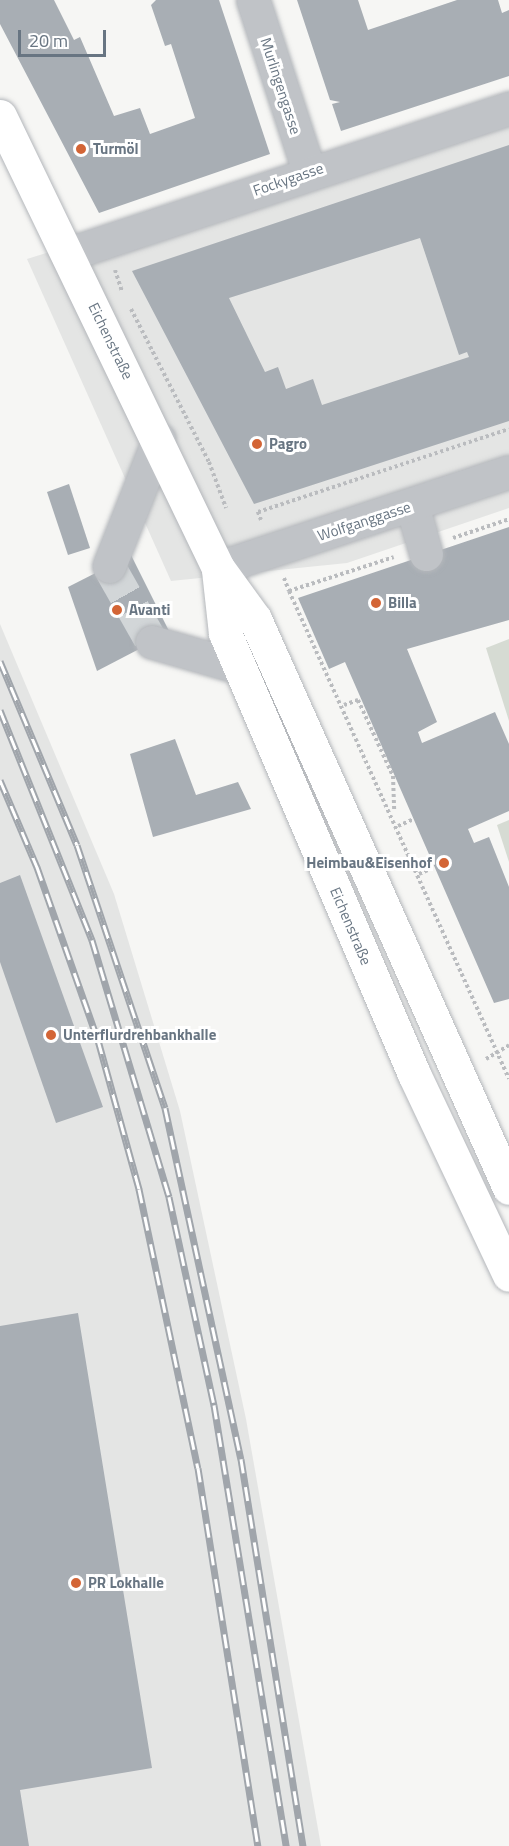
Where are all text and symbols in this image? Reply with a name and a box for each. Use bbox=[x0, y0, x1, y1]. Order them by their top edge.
scale bar bbox=[21, 18, 110, 56]
text: 20 m bbox=[29, 27, 68, 54]
street label: Murlingengasse bbox=[257, 35, 305, 137]
place label: Turmöl bbox=[93, 140, 139, 158]
marker: Turmöl bbox=[74, 142, 88, 156]
street label: Fockygasse bbox=[251, 159, 325, 199]
street label: Eichenstraße bbox=[85, 300, 137, 382]
place label: Pagro bbox=[269, 435, 307, 453]
marker: Pagro bbox=[250, 437, 264, 451]
street label: Wolfganggasse bbox=[315, 497, 413, 545]
place label: Billa bbox=[388, 594, 417, 612]
marker: Billa bbox=[369, 596, 383, 610]
place label: Avanti bbox=[129, 601, 170, 619]
marker: Avanti bbox=[110, 603, 124, 617]
place label: Heimbau&Eisenhof bbox=[306, 854, 432, 872]
marker: Heimbau&Eisenhof bbox=[437, 856, 451, 870]
street label: Eichenstraße bbox=[327, 884, 375, 968]
place label: Unterflurdrehbankhalle bbox=[63, 1026, 216, 1044]
marker: Unterflurdrehbankhalle bbox=[44, 1028, 58, 1042]
place label: PR Lokhalle bbox=[88, 1574, 164, 1592]
marker: PR Lokhalle bbox=[69, 1576, 83, 1590]

